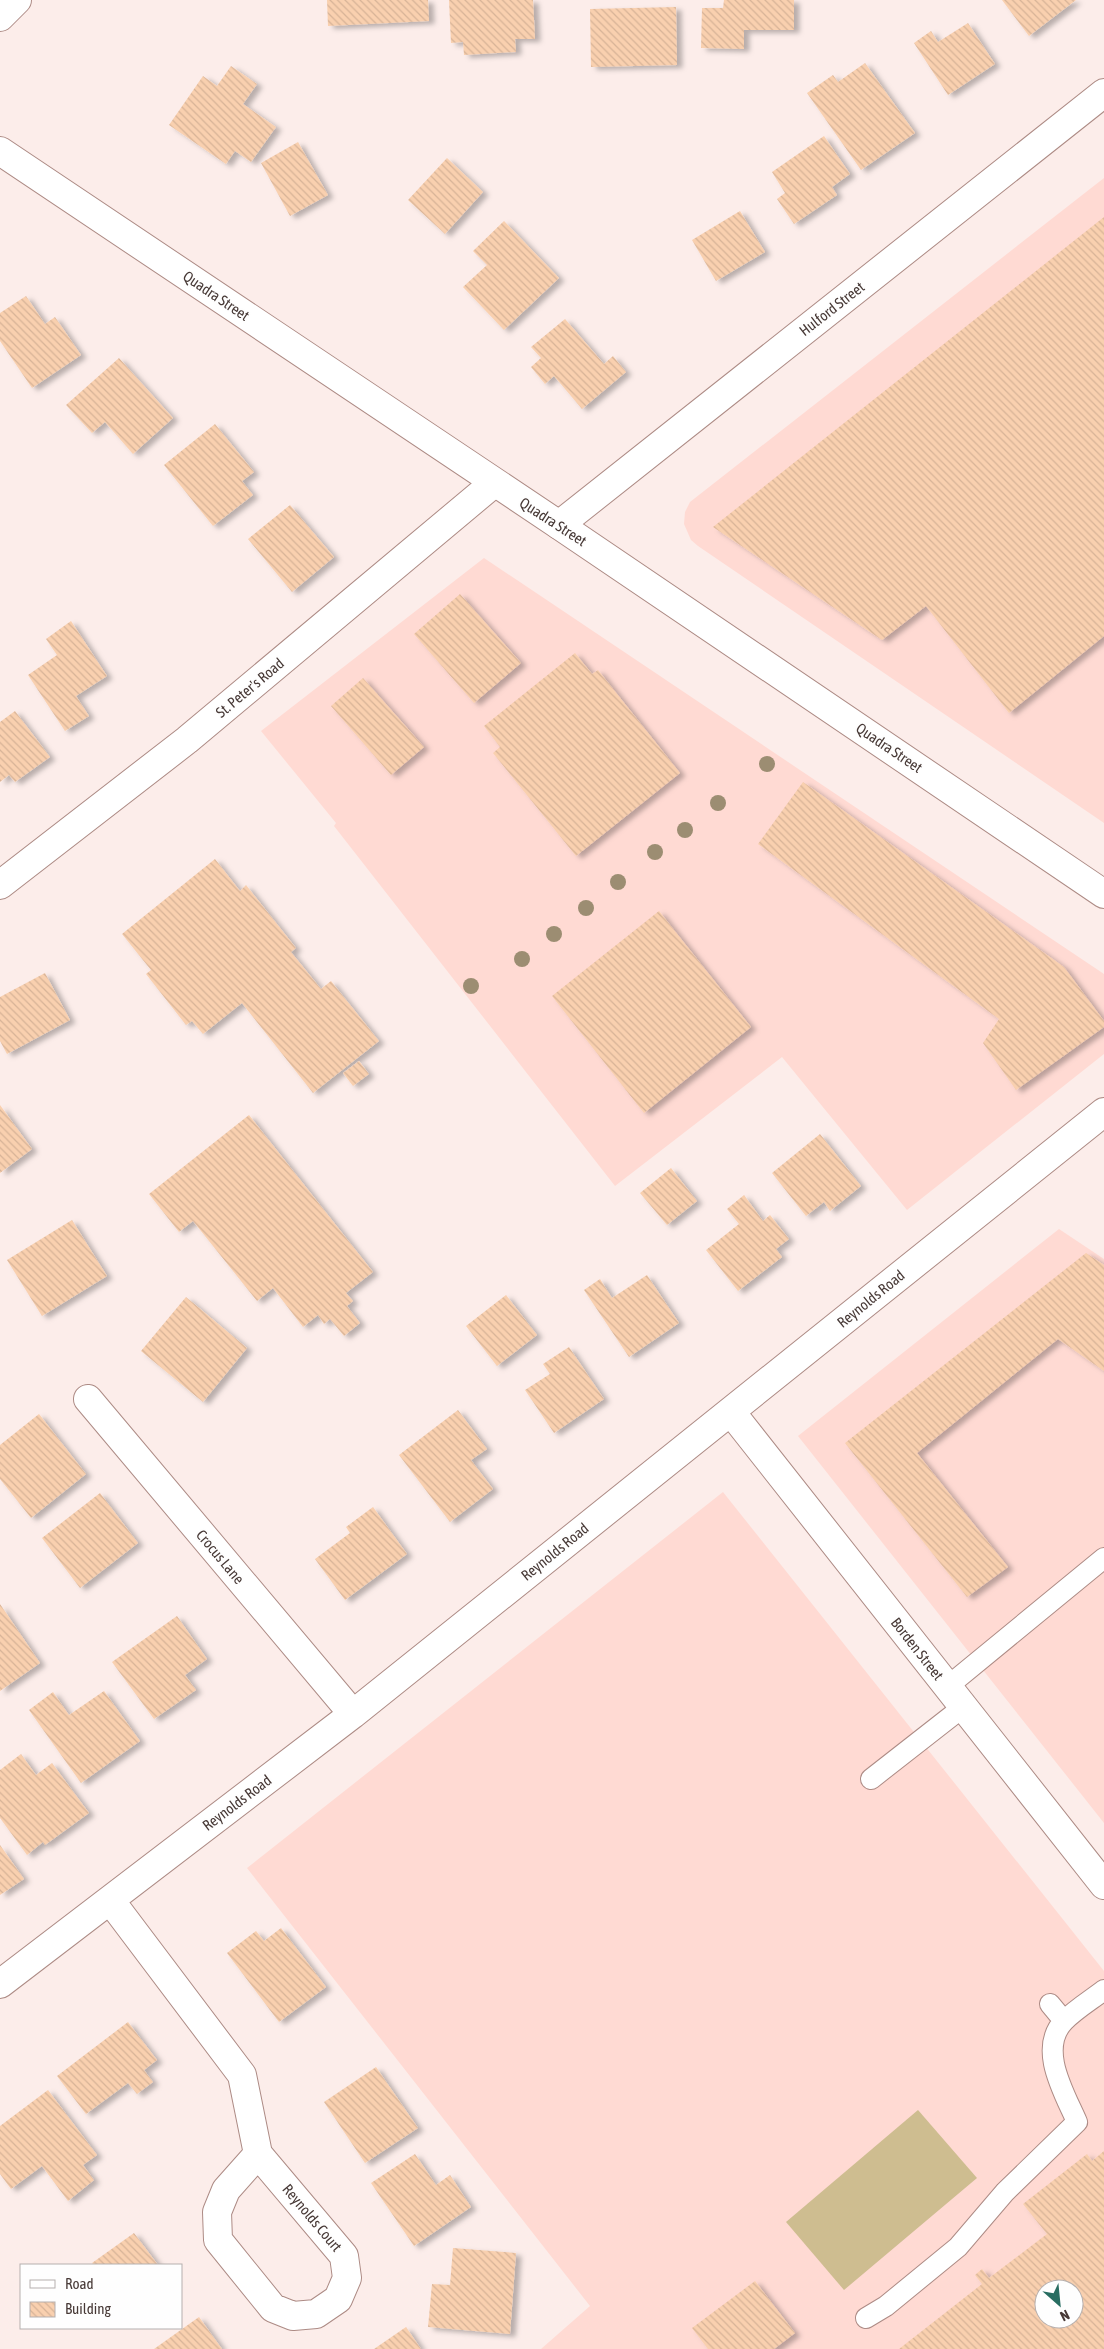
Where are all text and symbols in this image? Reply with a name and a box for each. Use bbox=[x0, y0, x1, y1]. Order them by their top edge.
street label: Quadra Street bbox=[180, 267, 253, 324]
street label: Hulford Street bbox=[796, 278, 868, 339]
street label: Quadra Street bbox=[517, 494, 590, 549]
street label: St. Peter's Road bbox=[212, 654, 287, 721]
street label: Quadra Street bbox=[853, 719, 926, 776]
street label: Reynolds Road bbox=[834, 1266, 908, 1331]
street label: Reynolds Road bbox=[518, 1519, 592, 1584]
street label: Crocus Lane bbox=[193, 1526, 248, 1587]
street label: Borden Street bbox=[888, 1614, 947, 1683]
street label: Reynolds Road bbox=[199, 1771, 274, 1834]
street label: Reynolds Court bbox=[279, 2181, 345, 2255]
legend bbox=[20, 2264, 182, 2329]
text: Road bbox=[65, 2275, 94, 2292]
north arrow bbox=[1034, 2279, 1084, 2329]
text: Building bbox=[65, 2300, 111, 2317]
text: N bbox=[1058, 2307, 1072, 2325]

